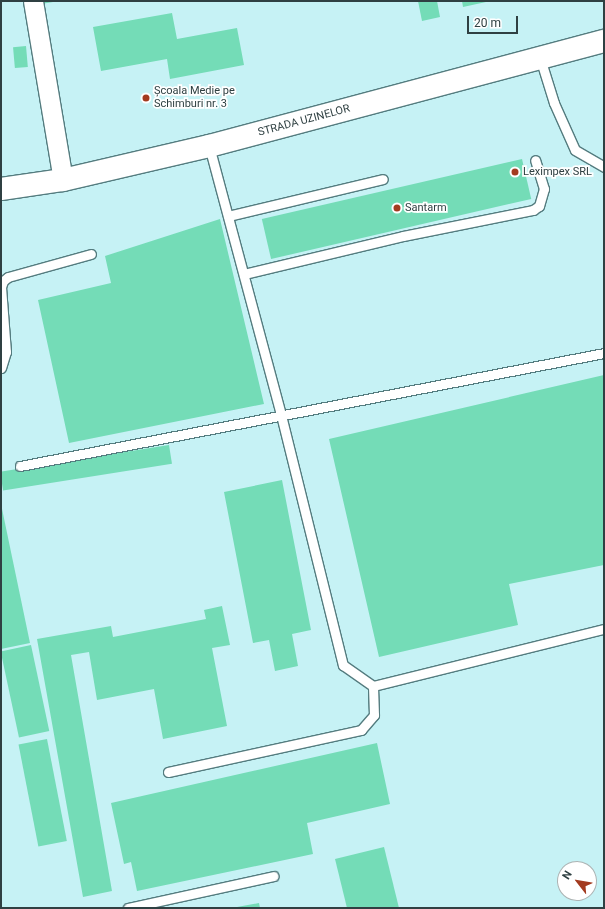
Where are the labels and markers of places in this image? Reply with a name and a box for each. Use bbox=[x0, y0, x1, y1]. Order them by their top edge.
place label: Școala Medie pe Schimburi nr. 3 bbox=[154, 85, 235, 111]
marker: Școala Medie pe Schimburi nr. 3 bbox=[141, 93, 151, 103]
place label: Leximpex SRL bbox=[523, 165, 592, 179]
marker: Leximpex SRL bbox=[510, 167, 520, 177]
place label: Santarm bbox=[405, 201, 447, 215]
marker: Santarm bbox=[392, 203, 402, 213]

